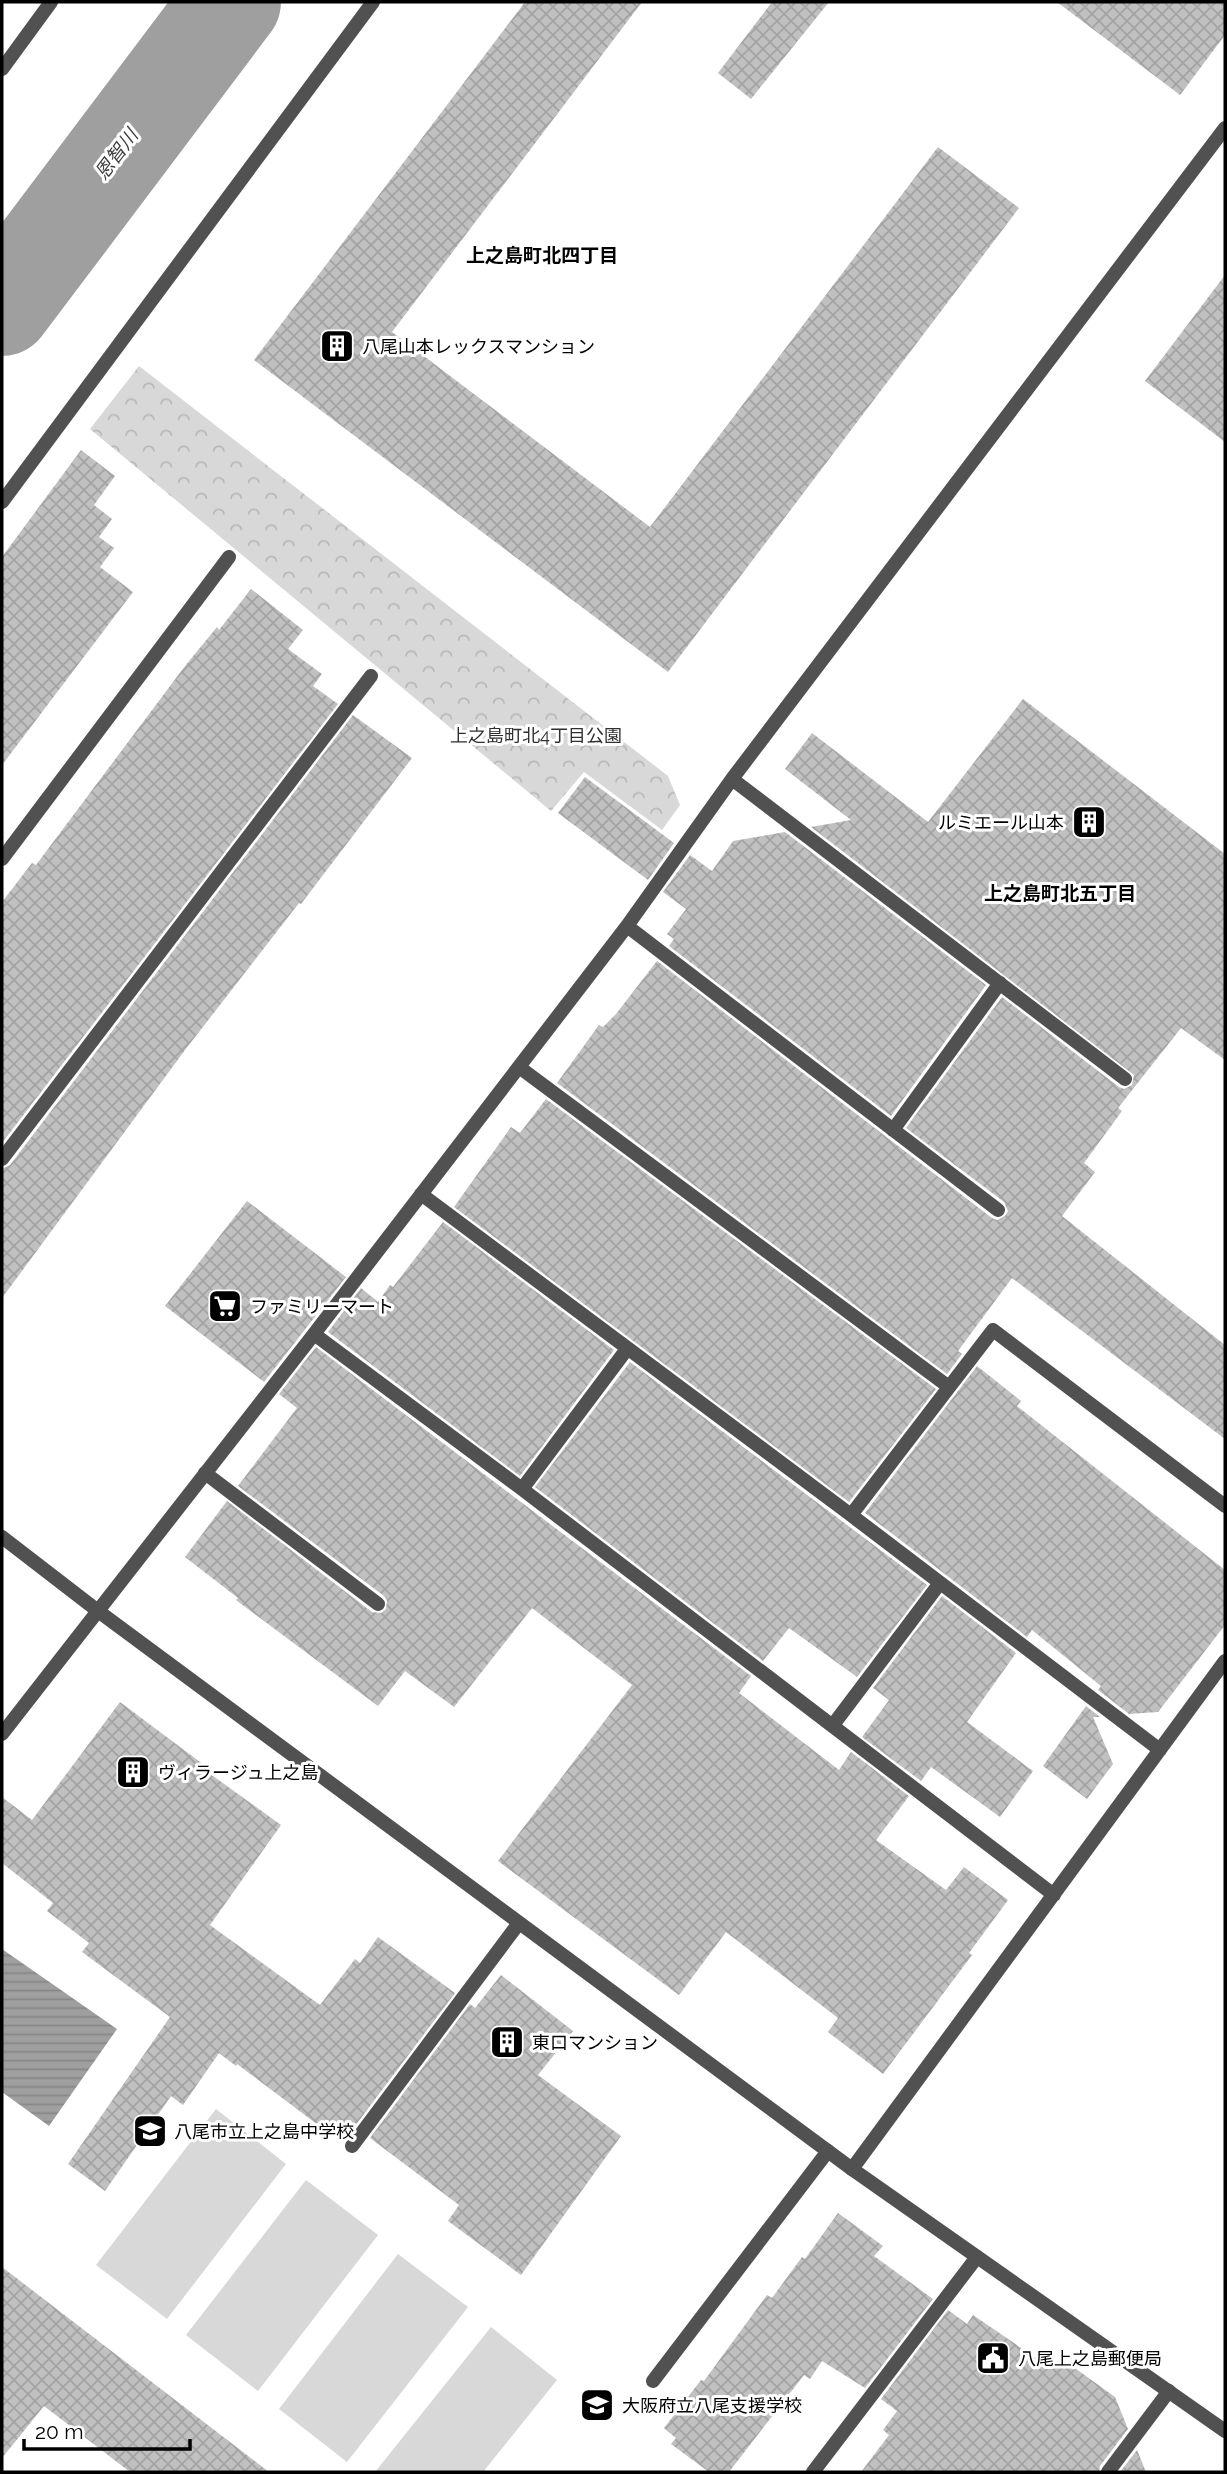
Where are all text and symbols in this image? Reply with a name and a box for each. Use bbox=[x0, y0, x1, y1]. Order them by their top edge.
water label: 恩智川 bbox=[90, 123, 143, 183]
district label: 上之島町北四丁目 bbox=[466, 244, 618, 266]
building icon: 八尾山本レックスマンション bbox=[318, 327, 356, 365]
place label: 八尾山本レックスマンション bbox=[362, 336, 595, 357]
park label: 上之島町北4丁目公園 bbox=[450, 725, 622, 746]
building icon: ルミエール山本 bbox=[1070, 803, 1108, 841]
place label: ルミエール山本 bbox=[938, 812, 1064, 833]
district label: 上之島町北五丁目 bbox=[984, 882, 1136, 904]
supermarket icon: ファミリーマート bbox=[206, 1287, 244, 1325]
place label: ファミリーマート bbox=[250, 1296, 394, 1317]
building icon: ヴィラージュ上之島 bbox=[114, 1753, 152, 1791]
place label: ヴィラージュ上之島 bbox=[158, 1762, 318, 1783]
building icon: 東口マンション bbox=[488, 2023, 526, 2061]
place label: 東口マンション bbox=[532, 2032, 658, 2053]
school or university icon: 八尾市立上之島中学校 bbox=[131, 2112, 169, 2150]
place label: 八尾市立上之島中学校 bbox=[174, 2121, 354, 2142]
public building icon: 八尾上之島郵便局 bbox=[974, 2339, 1012, 2377]
place label: 八尾上之島郵便局 bbox=[1018, 2348, 1162, 2369]
school or university icon: 大阪府立八尾支援学校 bbox=[578, 2386, 616, 2424]
place label: 大阪府立八尾支援学校 bbox=[622, 2395, 802, 2416]
scale bar bbox=[24, 2408, 191, 2452]
text: 20 m bbox=[35, 2419, 83, 2444]

